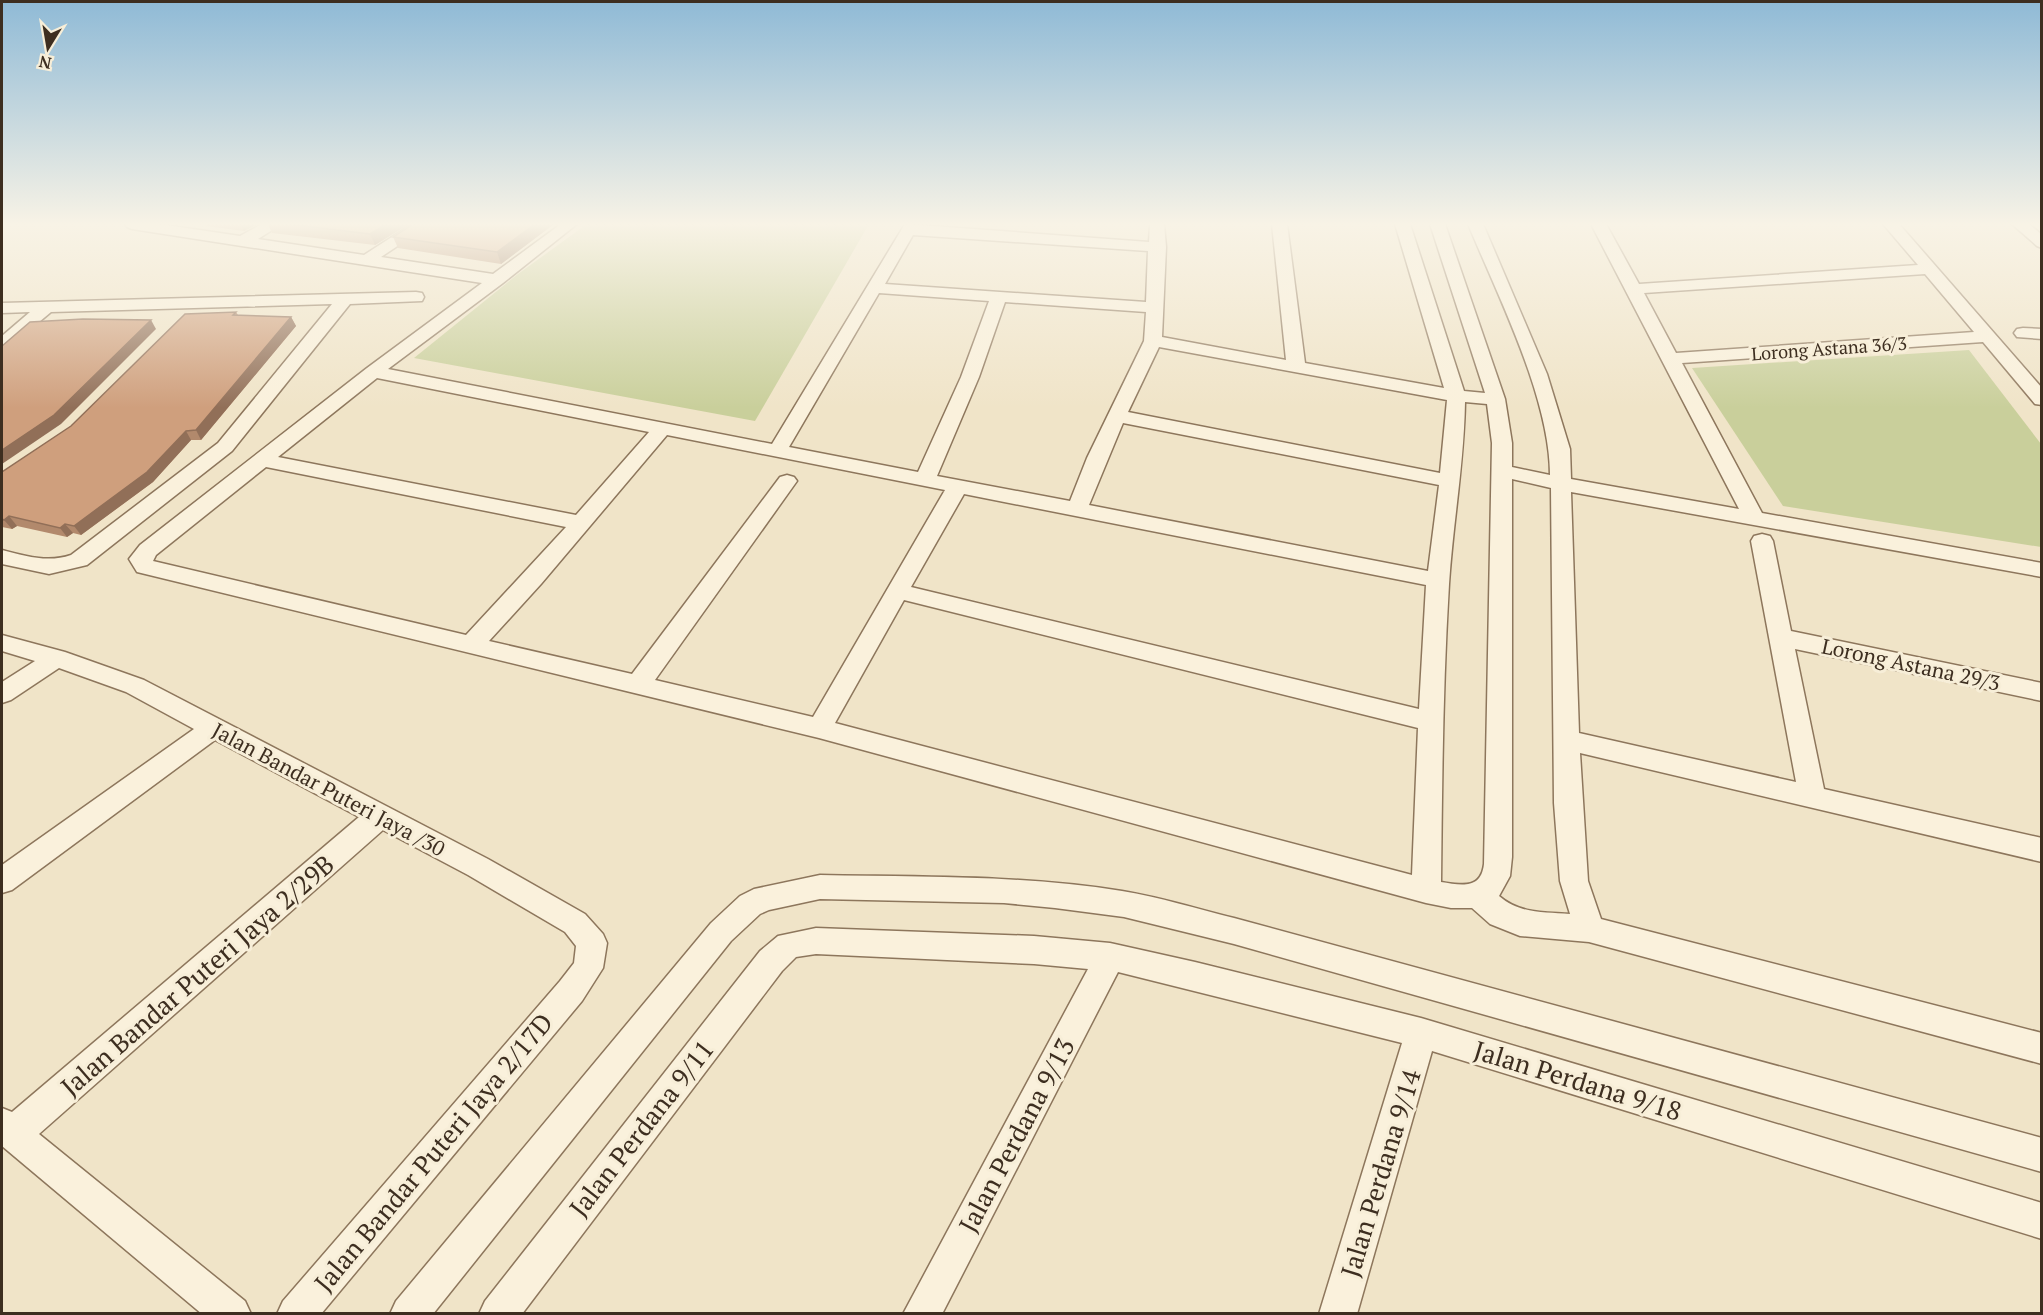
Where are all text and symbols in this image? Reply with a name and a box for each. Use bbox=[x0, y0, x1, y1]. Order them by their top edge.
north arrow bbox=[18, 18, 78, 78]
text: N bbox=[37, 51, 53, 75]
street label: Lorong Astana 36/3 bbox=[1750, 331, 1908, 365]
street label: Lorong Astana 29/3 bbox=[1819, 631, 2003, 697]
street label: Jalan Bandar Puteri Jaya /30 bbox=[208, 716, 450, 862]
street label: Jalan Bandar Puteri Jaya 2/29B bbox=[53, 847, 341, 1103]
street label: Jalan Bandar Puteri Jaya 2/17D bbox=[306, 1006, 560, 1298]
street label: Jalan Perdana 9/13 bbox=[950, 1032, 1082, 1238]
street label: Jalan Perdana 9/18 bbox=[1470, 1032, 1686, 1128]
street label: Jalan Perdana 9/11 bbox=[561, 1033, 721, 1223]
street label: Jalan Perdana 9/14 bbox=[1332, 1065, 1428, 1281]

